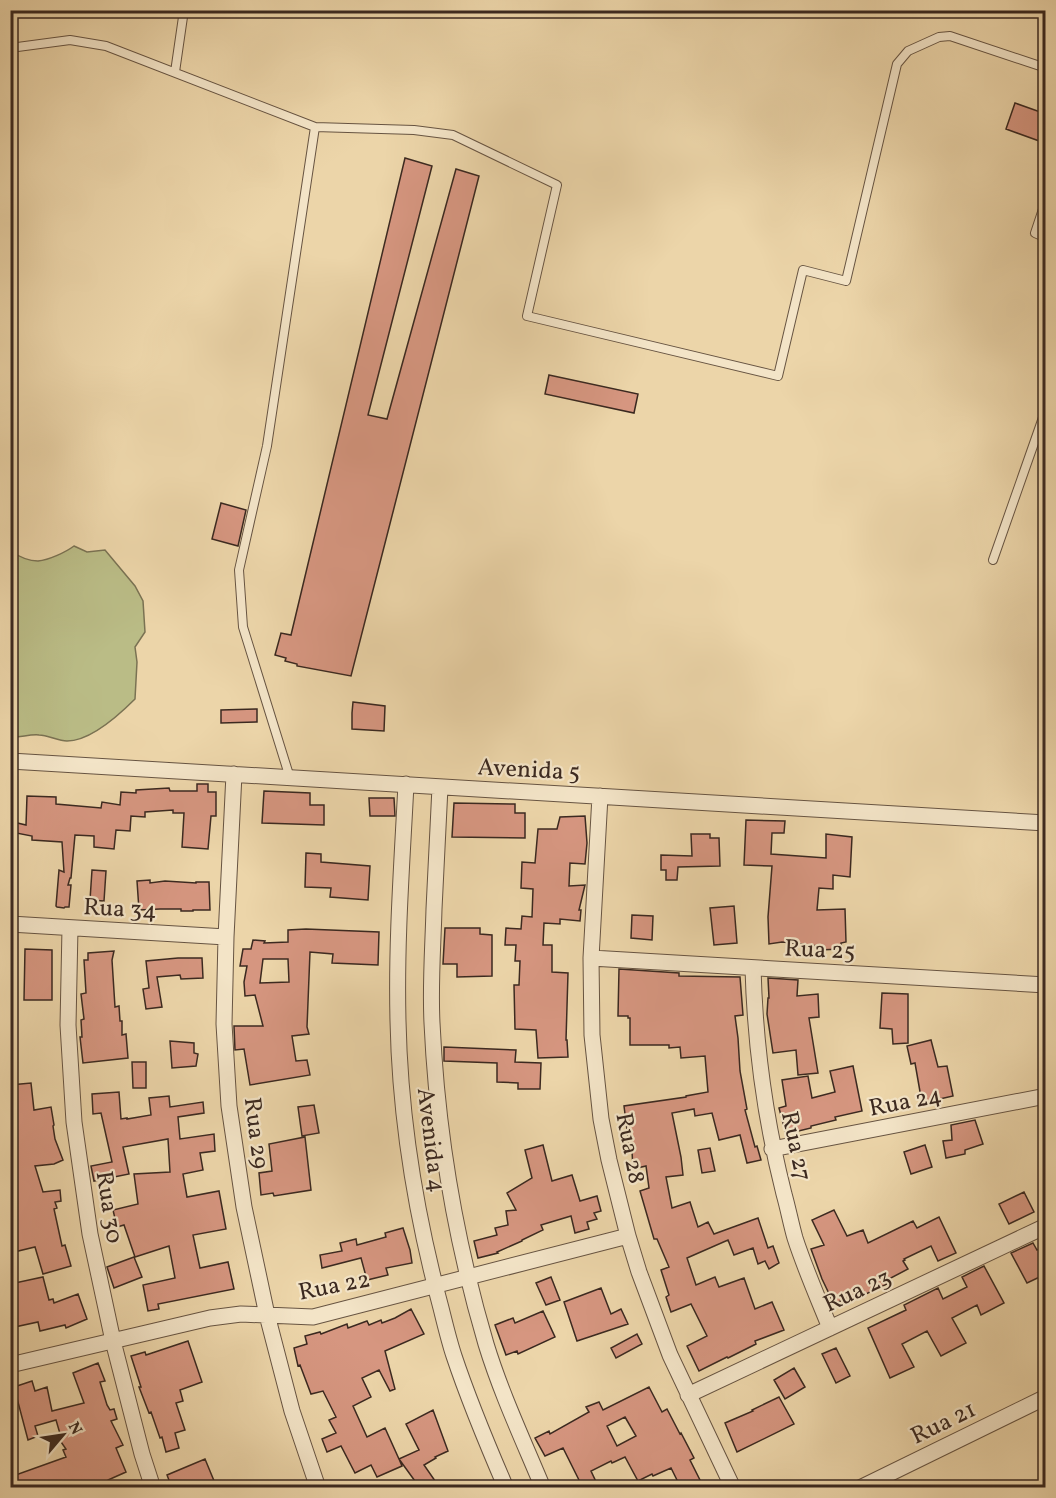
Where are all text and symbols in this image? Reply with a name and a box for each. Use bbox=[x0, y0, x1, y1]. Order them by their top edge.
street label: Avenida 5 bbox=[477, 751, 581, 791]
street label: Rua 34 bbox=[82, 891, 157, 929]
street label: Rua 25 bbox=[783, 932, 856, 970]
street label: Rua 24 bbox=[866, 1079, 945, 1127]
street label: Avenida 4 bbox=[407, 1086, 453, 1195]
street label: Rua 29 bbox=[234, 1096, 276, 1171]
street label: Rua 27 bbox=[771, 1108, 819, 1184]
street label: Rua 28 bbox=[605, 1110, 653, 1187]
street label: Rua 30 bbox=[86, 1169, 131, 1246]
street label: Rua 23 bbox=[818, 1261, 897, 1322]
street label: Rua 22 bbox=[296, 1263, 373, 1311]
street label: Rua 21 bbox=[905, 1393, 982, 1454]
north arrow bbox=[33, 1405, 93, 1465]
text: N bbox=[62, 1418, 87, 1439]

